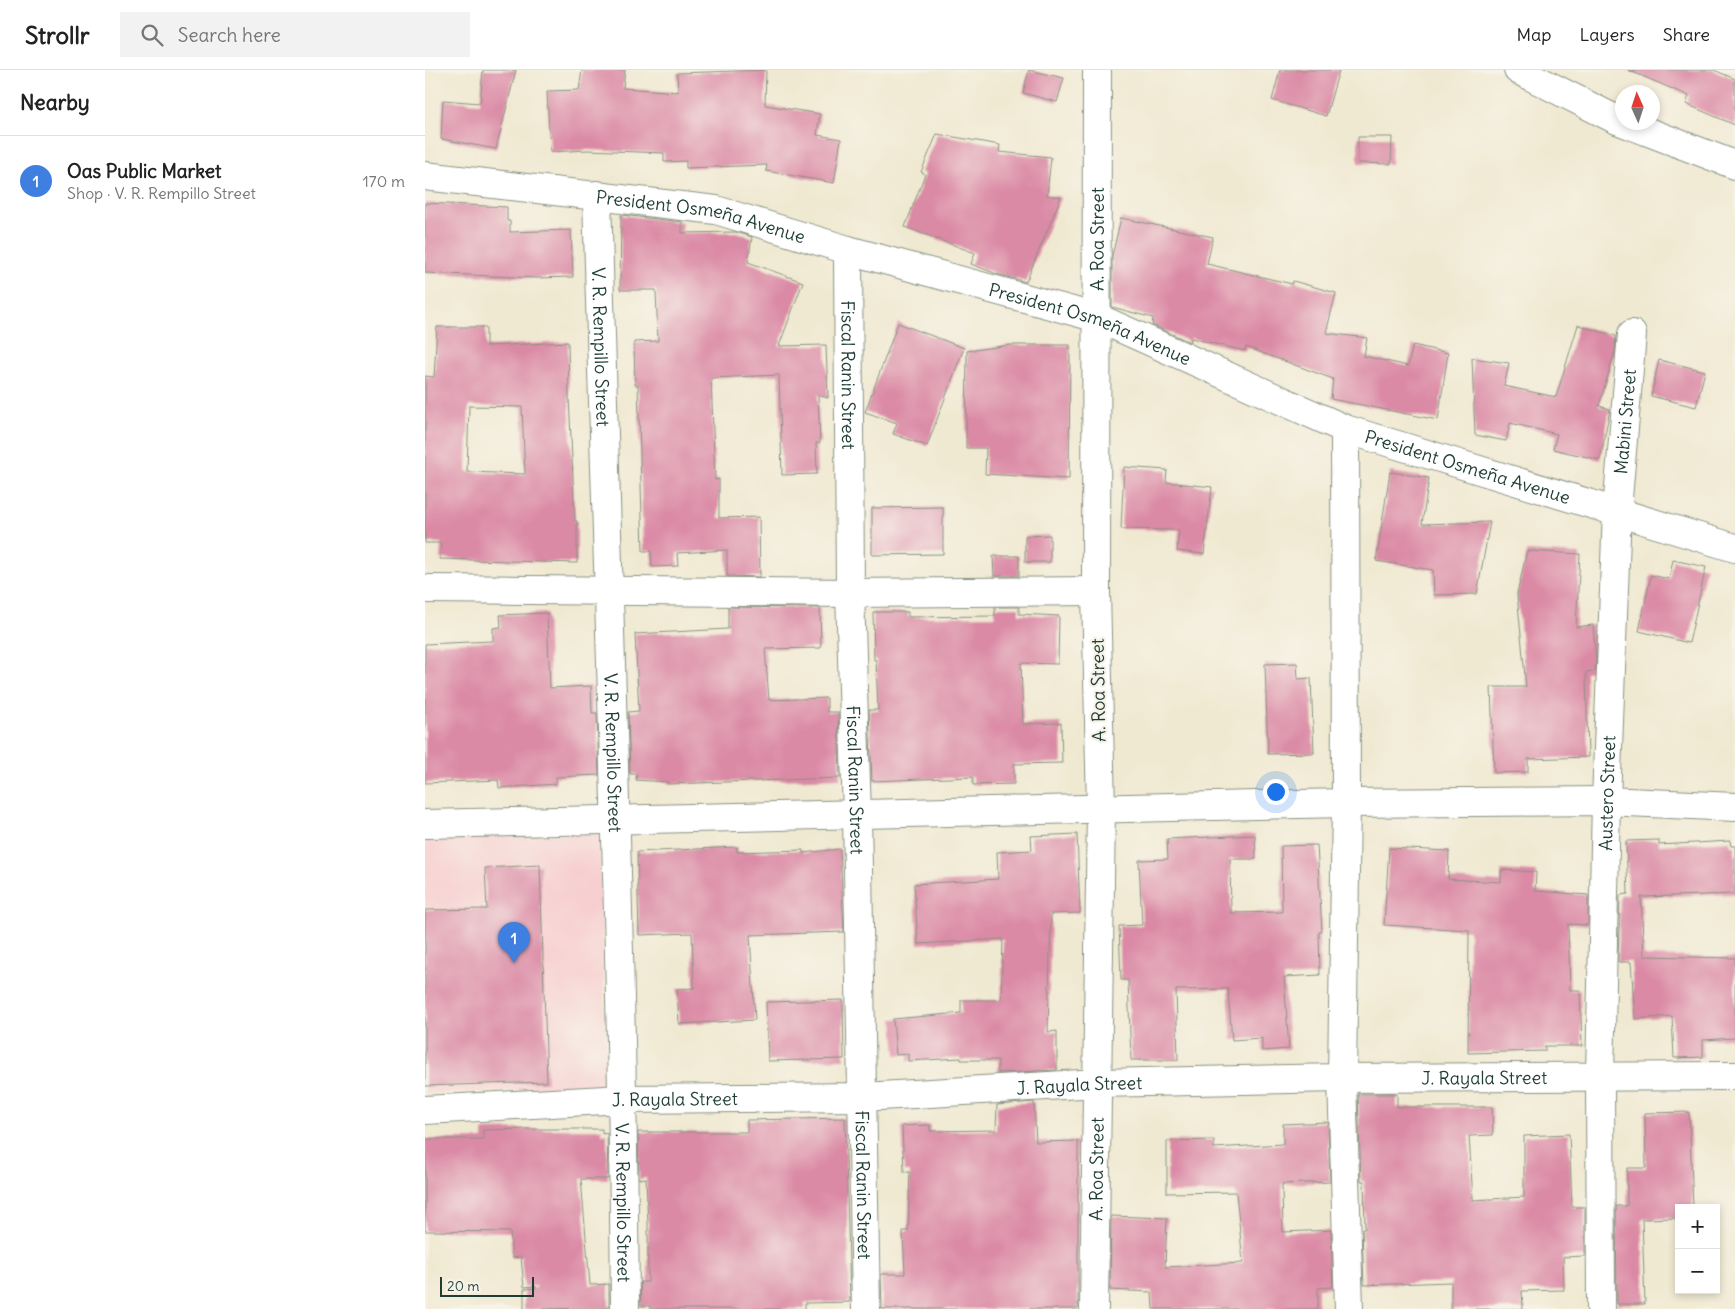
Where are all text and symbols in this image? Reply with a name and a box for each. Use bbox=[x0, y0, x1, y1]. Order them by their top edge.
search box bbox=[120, 12, 470, 57]
text: Strollr bbox=[25, 20, 90, 50]
icon: search bbox=[138, 21, 166, 49]
text: Search here bbox=[178, 23, 281, 47]
text: Map bbox=[1516, 23, 1551, 46]
text: Layers bbox=[1579, 23, 1635, 46]
text: Share bbox=[1663, 23, 1710, 46]
north arrow bbox=[1615, 85, 1660, 130]
text: Nearby bbox=[20, 89, 90, 116]
text: Oas Public Market bbox=[67, 159, 222, 183]
text: 1 bbox=[33, 171, 39, 191]
text: 170 m bbox=[362, 171, 405, 191]
text: Shop · V. R. Rempillo Street bbox=[67, 183, 256, 203]
street label: President Osmeña Avenue bbox=[595, 185, 808, 248]
street label: A. Roa Street bbox=[1085, 187, 1108, 291]
street label: V. R. Rempillo Street bbox=[588, 267, 615, 427]
street label: President Osmeña Avenue bbox=[986, 277, 1195, 370]
street label: Fiscal Ranin Street bbox=[837, 300, 861, 450]
street label: Mabini Street bbox=[1609, 368, 1640, 475]
street label: President Osmeña Avenue bbox=[1362, 424, 1573, 509]
street label: A. Roa Street bbox=[1086, 638, 1110, 742]
street label: V. R. Rempillo Street bbox=[600, 673, 627, 833]
street label: Fiscal Ranin Street bbox=[842, 705, 869, 855]
street label: Austero Street bbox=[1593, 735, 1620, 851]
your location bbox=[1263, 779, 1289, 805]
pin: 1 bbox=[498, 922, 530, 963]
street label: J. Rayala Street bbox=[1421, 1065, 1547, 1089]
street label: J. Rayala Street bbox=[1016, 1071, 1142, 1099]
street label: J. Rayala Street bbox=[611, 1087, 738, 1111]
street label: Fiscal Ranin Street bbox=[851, 1110, 877, 1260]
street label: A. Roa Street bbox=[1084, 1117, 1108, 1221]
street label: V. R. Rempillo Street bbox=[611, 1123, 636, 1282]
map controls bbox=[1675, 1204, 1720, 1294]
button: + bbox=[1675, 1204, 1720, 1249]
button: − bbox=[1675, 1249, 1720, 1294]
scale bar bbox=[440, 1274, 534, 1297]
text: 20 m bbox=[447, 1277, 480, 1295]

